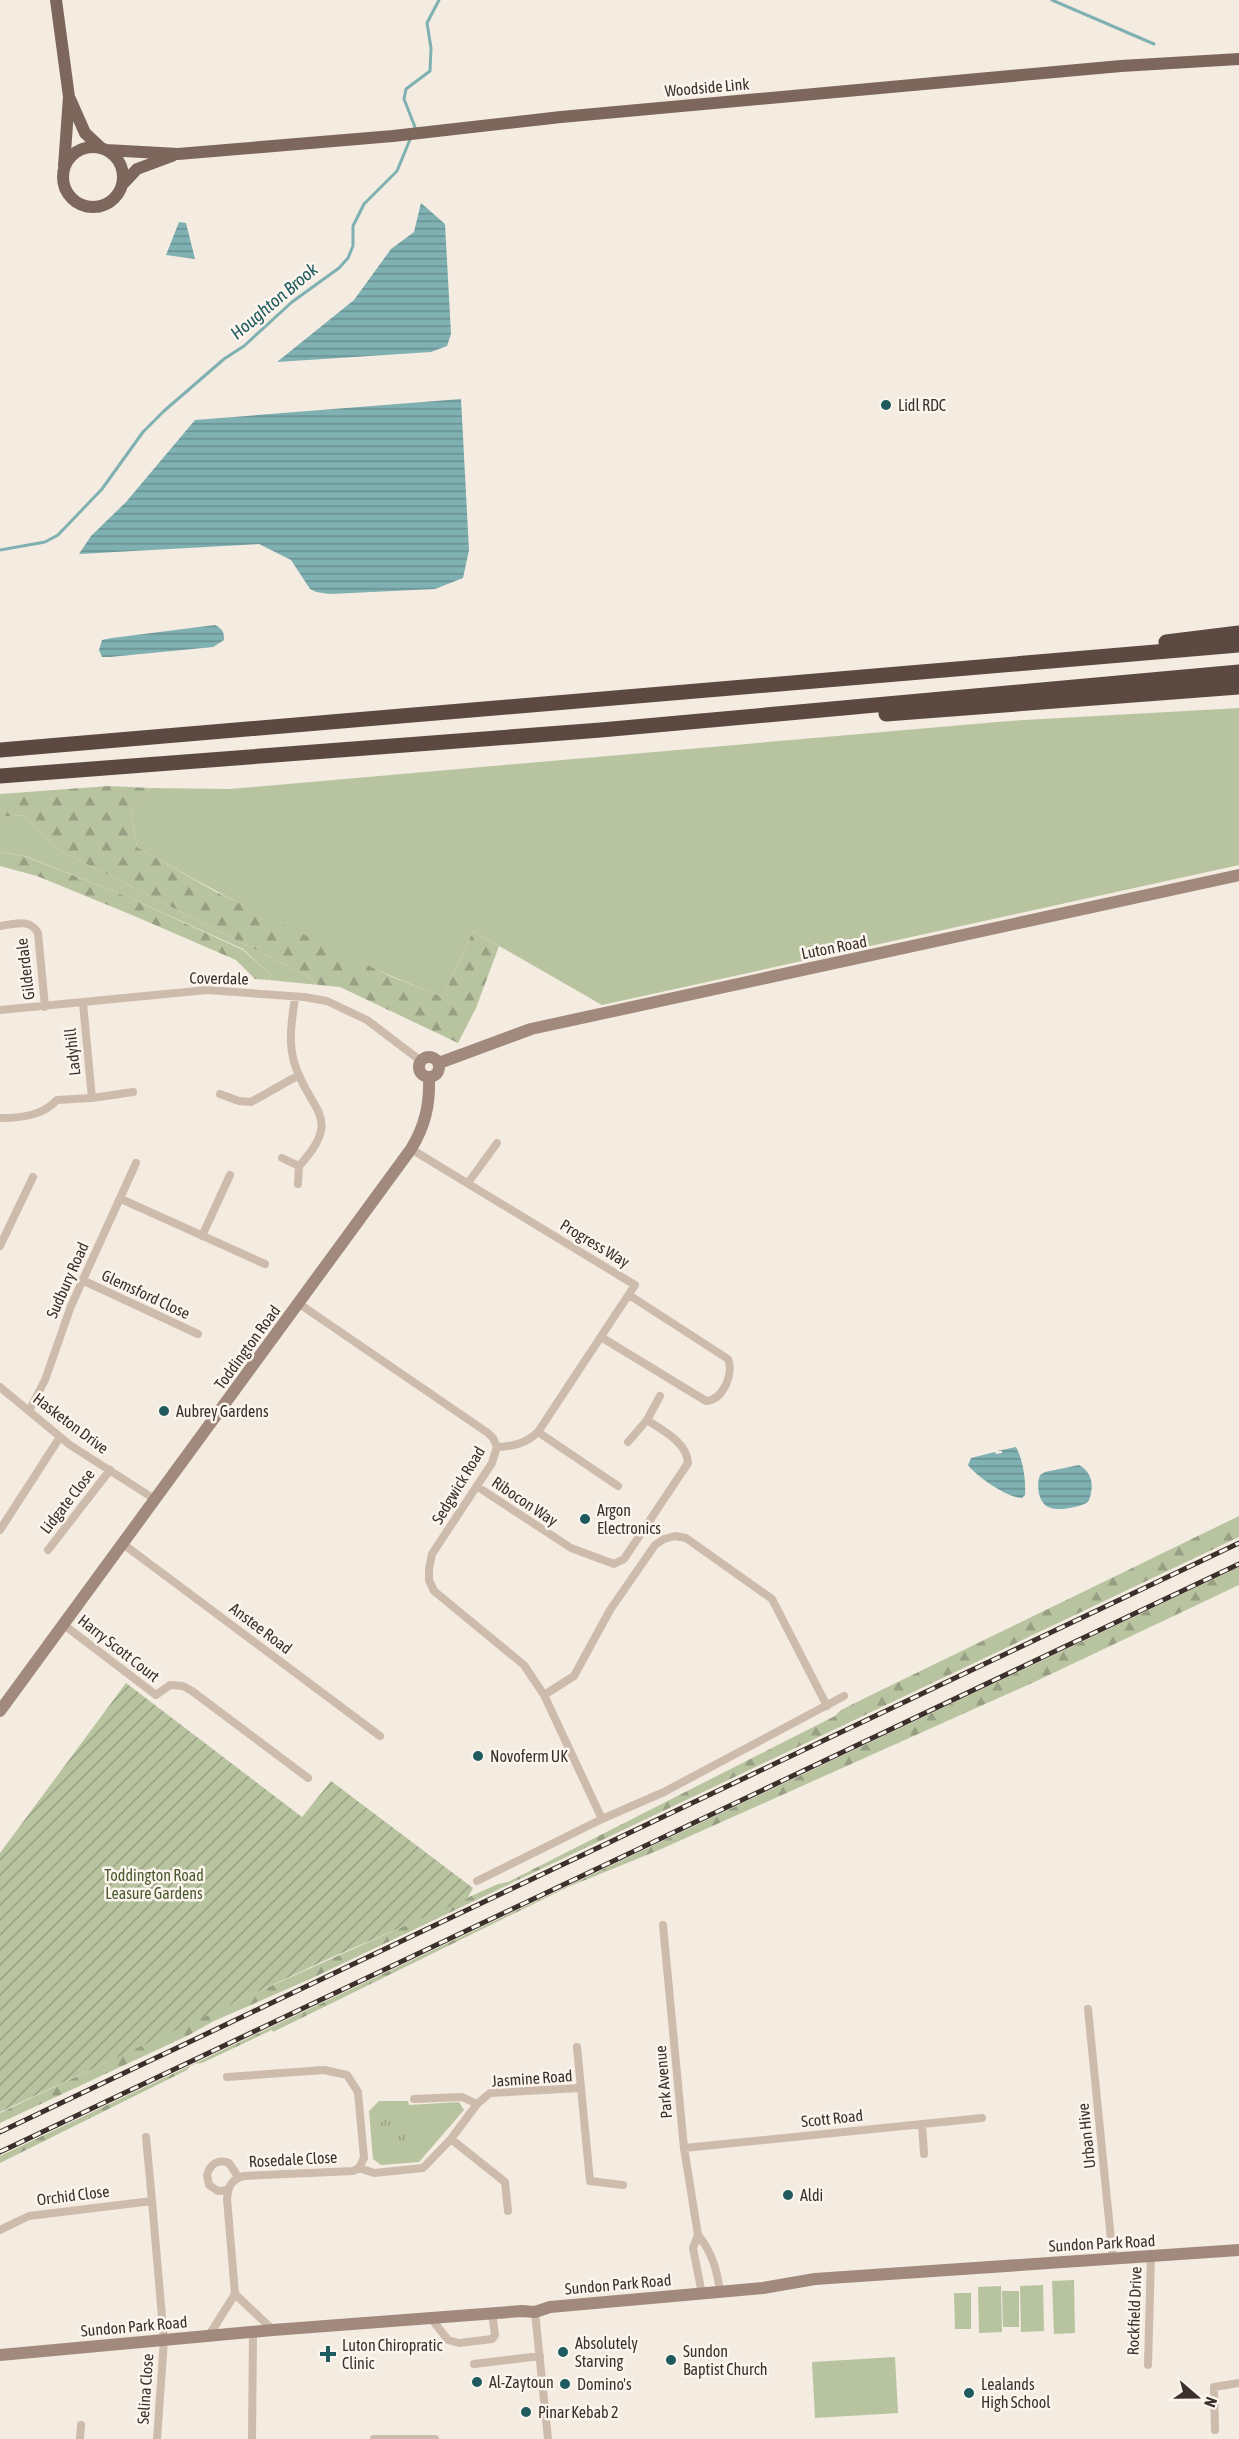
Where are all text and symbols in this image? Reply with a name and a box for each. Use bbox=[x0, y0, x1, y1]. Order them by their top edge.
street label: Woodside Link bbox=[664, 74, 750, 100]
water label: Houghton Brook bbox=[226, 258, 323, 344]
place label: Lidl RDC bbox=[898, 396, 946, 414]
marker: Lidl RDC bbox=[879, 398, 893, 412]
street label: Luton Road bbox=[800, 932, 868, 962]
street label: Gilderdale bbox=[12, 937, 38, 1001]
street label: Coverdale bbox=[189, 968, 249, 988]
street label: Ladyhill bbox=[60, 1026, 84, 1077]
street label: Progress Way bbox=[557, 1215, 633, 1272]
street label: Sudbury Road bbox=[42, 1239, 93, 1321]
street label: Glemsford Close bbox=[99, 1266, 193, 1322]
street label: Toddington Road bbox=[210, 1301, 284, 1393]
street label: Hasketon Drive bbox=[30, 1389, 112, 1457]
place label: Aubrey Gardens bbox=[176, 1402, 269, 1421]
marker: Aubrey Gardens bbox=[157, 1404, 171, 1418]
street label: Sedgwick Road bbox=[428, 1443, 489, 1528]
street label: Lidgate Close bbox=[36, 1465, 99, 1538]
street label: Ribocon Way bbox=[488, 1472, 562, 1531]
place label: Argon Electronics bbox=[597, 1501, 661, 1537]
marker: Argon Electronics bbox=[578, 1512, 592, 1526]
street label: Anstee Road bbox=[226, 1599, 296, 1657]
street label: Harry Scott Court bbox=[74, 1611, 164, 1686]
place label: Novoferm UK bbox=[490, 1747, 568, 1765]
marker: Novoferm UK bbox=[471, 1749, 485, 1763]
park label: Toddington Road Leasure Gardens bbox=[104, 1866, 204, 1902]
street label: Park Avenue bbox=[651, 2045, 675, 2119]
street label: Jasmine Road bbox=[491, 2066, 573, 2090]
street label: Urban Hive bbox=[1074, 2102, 1098, 2170]
street label: Scott Road bbox=[800, 2106, 864, 2130]
street label: Rosedale Close bbox=[248, 2148, 338, 2170]
street label: Orchid Close bbox=[36, 2182, 110, 2208]
place label: Aldi bbox=[800, 2186, 823, 2204]
marker: Aldi bbox=[781, 2188, 795, 2202]
street label: Sundon Park Road bbox=[1048, 2231, 1156, 2255]
street label: Rockfield Drive bbox=[1123, 2266, 1145, 2356]
street label: Sundon Park Road bbox=[564, 2270, 672, 2298]
street label: Sundon Park Road bbox=[80, 2312, 188, 2340]
place label: Absolutely Starving bbox=[575, 2334, 638, 2371]
place label: Luton Chiropratic Clinic bbox=[342, 2336, 442, 2372]
place label: Sundon Baptist Church bbox=[683, 2342, 767, 2379]
marker: Luton Chiropratic Clinic bbox=[319, 2345, 337, 2363]
marker: Absolutely Starving bbox=[556, 2345, 570, 2359]
street label: Selina Close bbox=[134, 2353, 156, 2425]
marker: Sundon Baptist Church bbox=[664, 2353, 678, 2367]
north arrow bbox=[1167, 2367, 1227, 2427]
place label: Al-Zaytoun bbox=[489, 2373, 554, 2392]
marker: Al-Zaytoun bbox=[470, 2375, 484, 2389]
place label: Domino's bbox=[577, 2375, 632, 2393]
place label: Lealands High School bbox=[981, 2375, 1051, 2412]
marker: Domino's bbox=[558, 2377, 572, 2391]
marker: Lealands High School bbox=[962, 2386, 976, 2400]
text: N bbox=[1201, 2395, 1221, 2410]
place label: Pinar Kebab 2 bbox=[538, 2403, 618, 2421]
marker: Pinar Kebab 2 bbox=[519, 2405, 533, 2419]

